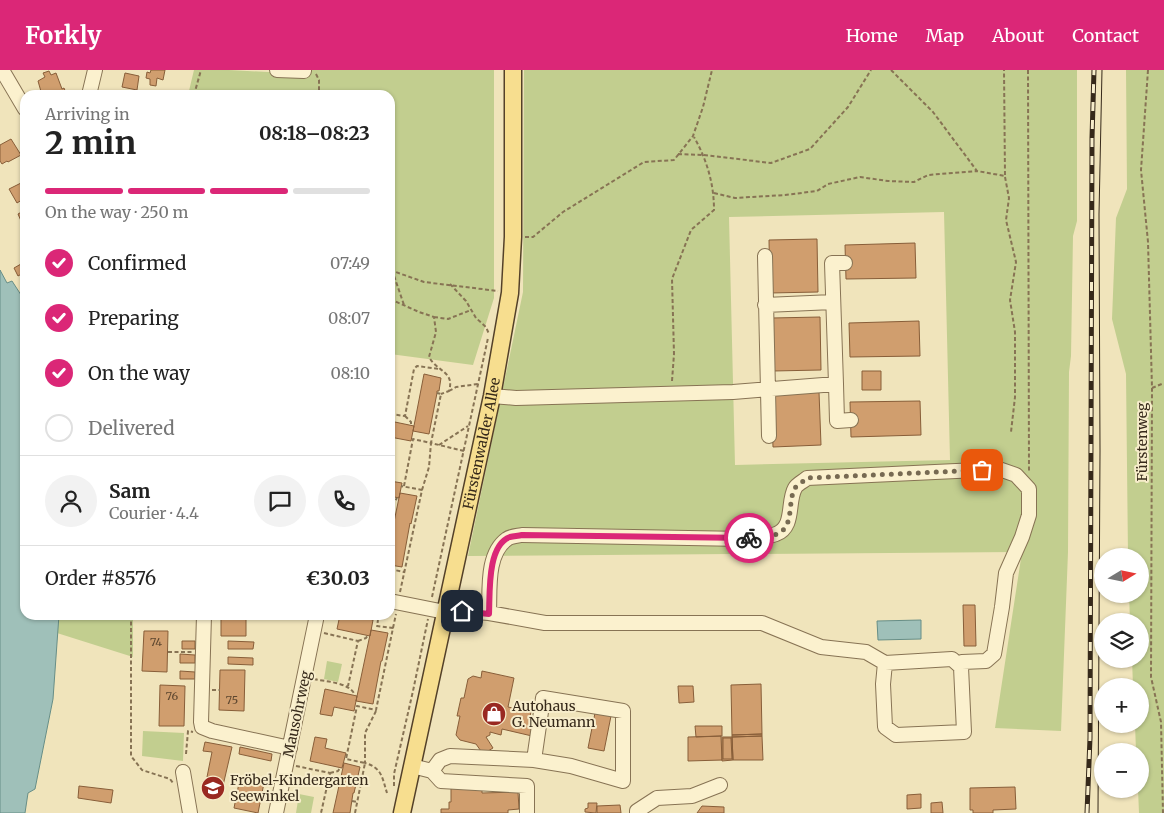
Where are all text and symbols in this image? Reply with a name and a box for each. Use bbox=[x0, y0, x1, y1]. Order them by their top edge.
text: Forkly bbox=[25, 20, 101, 51]
text: Home bbox=[846, 24, 898, 47]
text: Map bbox=[926, 24, 964, 47]
text: About bbox=[992, 24, 1044, 47]
text: Contact bbox=[1072, 24, 1139, 47]
text: Arriving in bbox=[45, 104, 130, 124]
text: 08:18–08:23 bbox=[259, 121, 370, 145]
text: 2 min bbox=[45, 123, 136, 163]
text: On the way · 250 m bbox=[45, 202, 188, 222]
icon: check bbox=[45, 249, 73, 277]
text: Confirmed bbox=[88, 251, 186, 275]
text: 07:49 bbox=[330, 253, 370, 273]
icon: check bbox=[45, 304, 73, 332]
text: Preparing bbox=[88, 306, 179, 330]
text: 08:07 bbox=[328, 308, 370, 328]
icon: check bbox=[45, 359, 73, 387]
text: On the way bbox=[88, 361, 190, 385]
text: 08:10 bbox=[331, 363, 370, 383]
street label: Fürstenwalder Allee bbox=[459, 376, 504, 511]
street label: Fürstenweg bbox=[1133, 402, 1151, 482]
text: Delivered bbox=[88, 416, 175, 440]
pin bbox=[961, 449, 1003, 491]
icon: bag bbox=[968, 456, 996, 484]
button: person bbox=[45, 475, 97, 527]
button: chat bbox=[254, 475, 306, 527]
button: phone bbox=[318, 475, 370, 527]
text: Sam bbox=[109, 479, 150, 503]
text: Courier · 4.4 bbox=[109, 503, 199, 523]
courier bbox=[724, 513, 774, 563]
icon: bike bbox=[735, 524, 763, 552]
north arrow bbox=[1094, 548, 1149, 602]
map controls bbox=[1094, 548, 1149, 798]
text: Order #8576 bbox=[45, 566, 156, 590]
text: €30.03 bbox=[306, 566, 370, 590]
pin bbox=[441, 590, 483, 632]
icon: home bbox=[448, 597, 476, 625]
button: layers bbox=[1094, 613, 1149, 668]
house number: 74 bbox=[150, 635, 162, 649]
street label: Mausohrweg bbox=[279, 668, 315, 759]
button: + bbox=[1094, 678, 1149, 733]
house number: 76 bbox=[166, 689, 178, 703]
house number: 75 bbox=[226, 693, 238, 707]
place label: Autohaus G. Neumann bbox=[511, 697, 595, 731]
shop icon: Autohaus G. Neumann bbox=[481, 701, 507, 727]
button: − bbox=[1094, 743, 1149, 798]
place label: Fröbel-Kindergarten Seewinkel bbox=[230, 771, 368, 805]
school or university icon: Fröbel-Kindergarten Seewinkel bbox=[200, 775, 226, 801]

